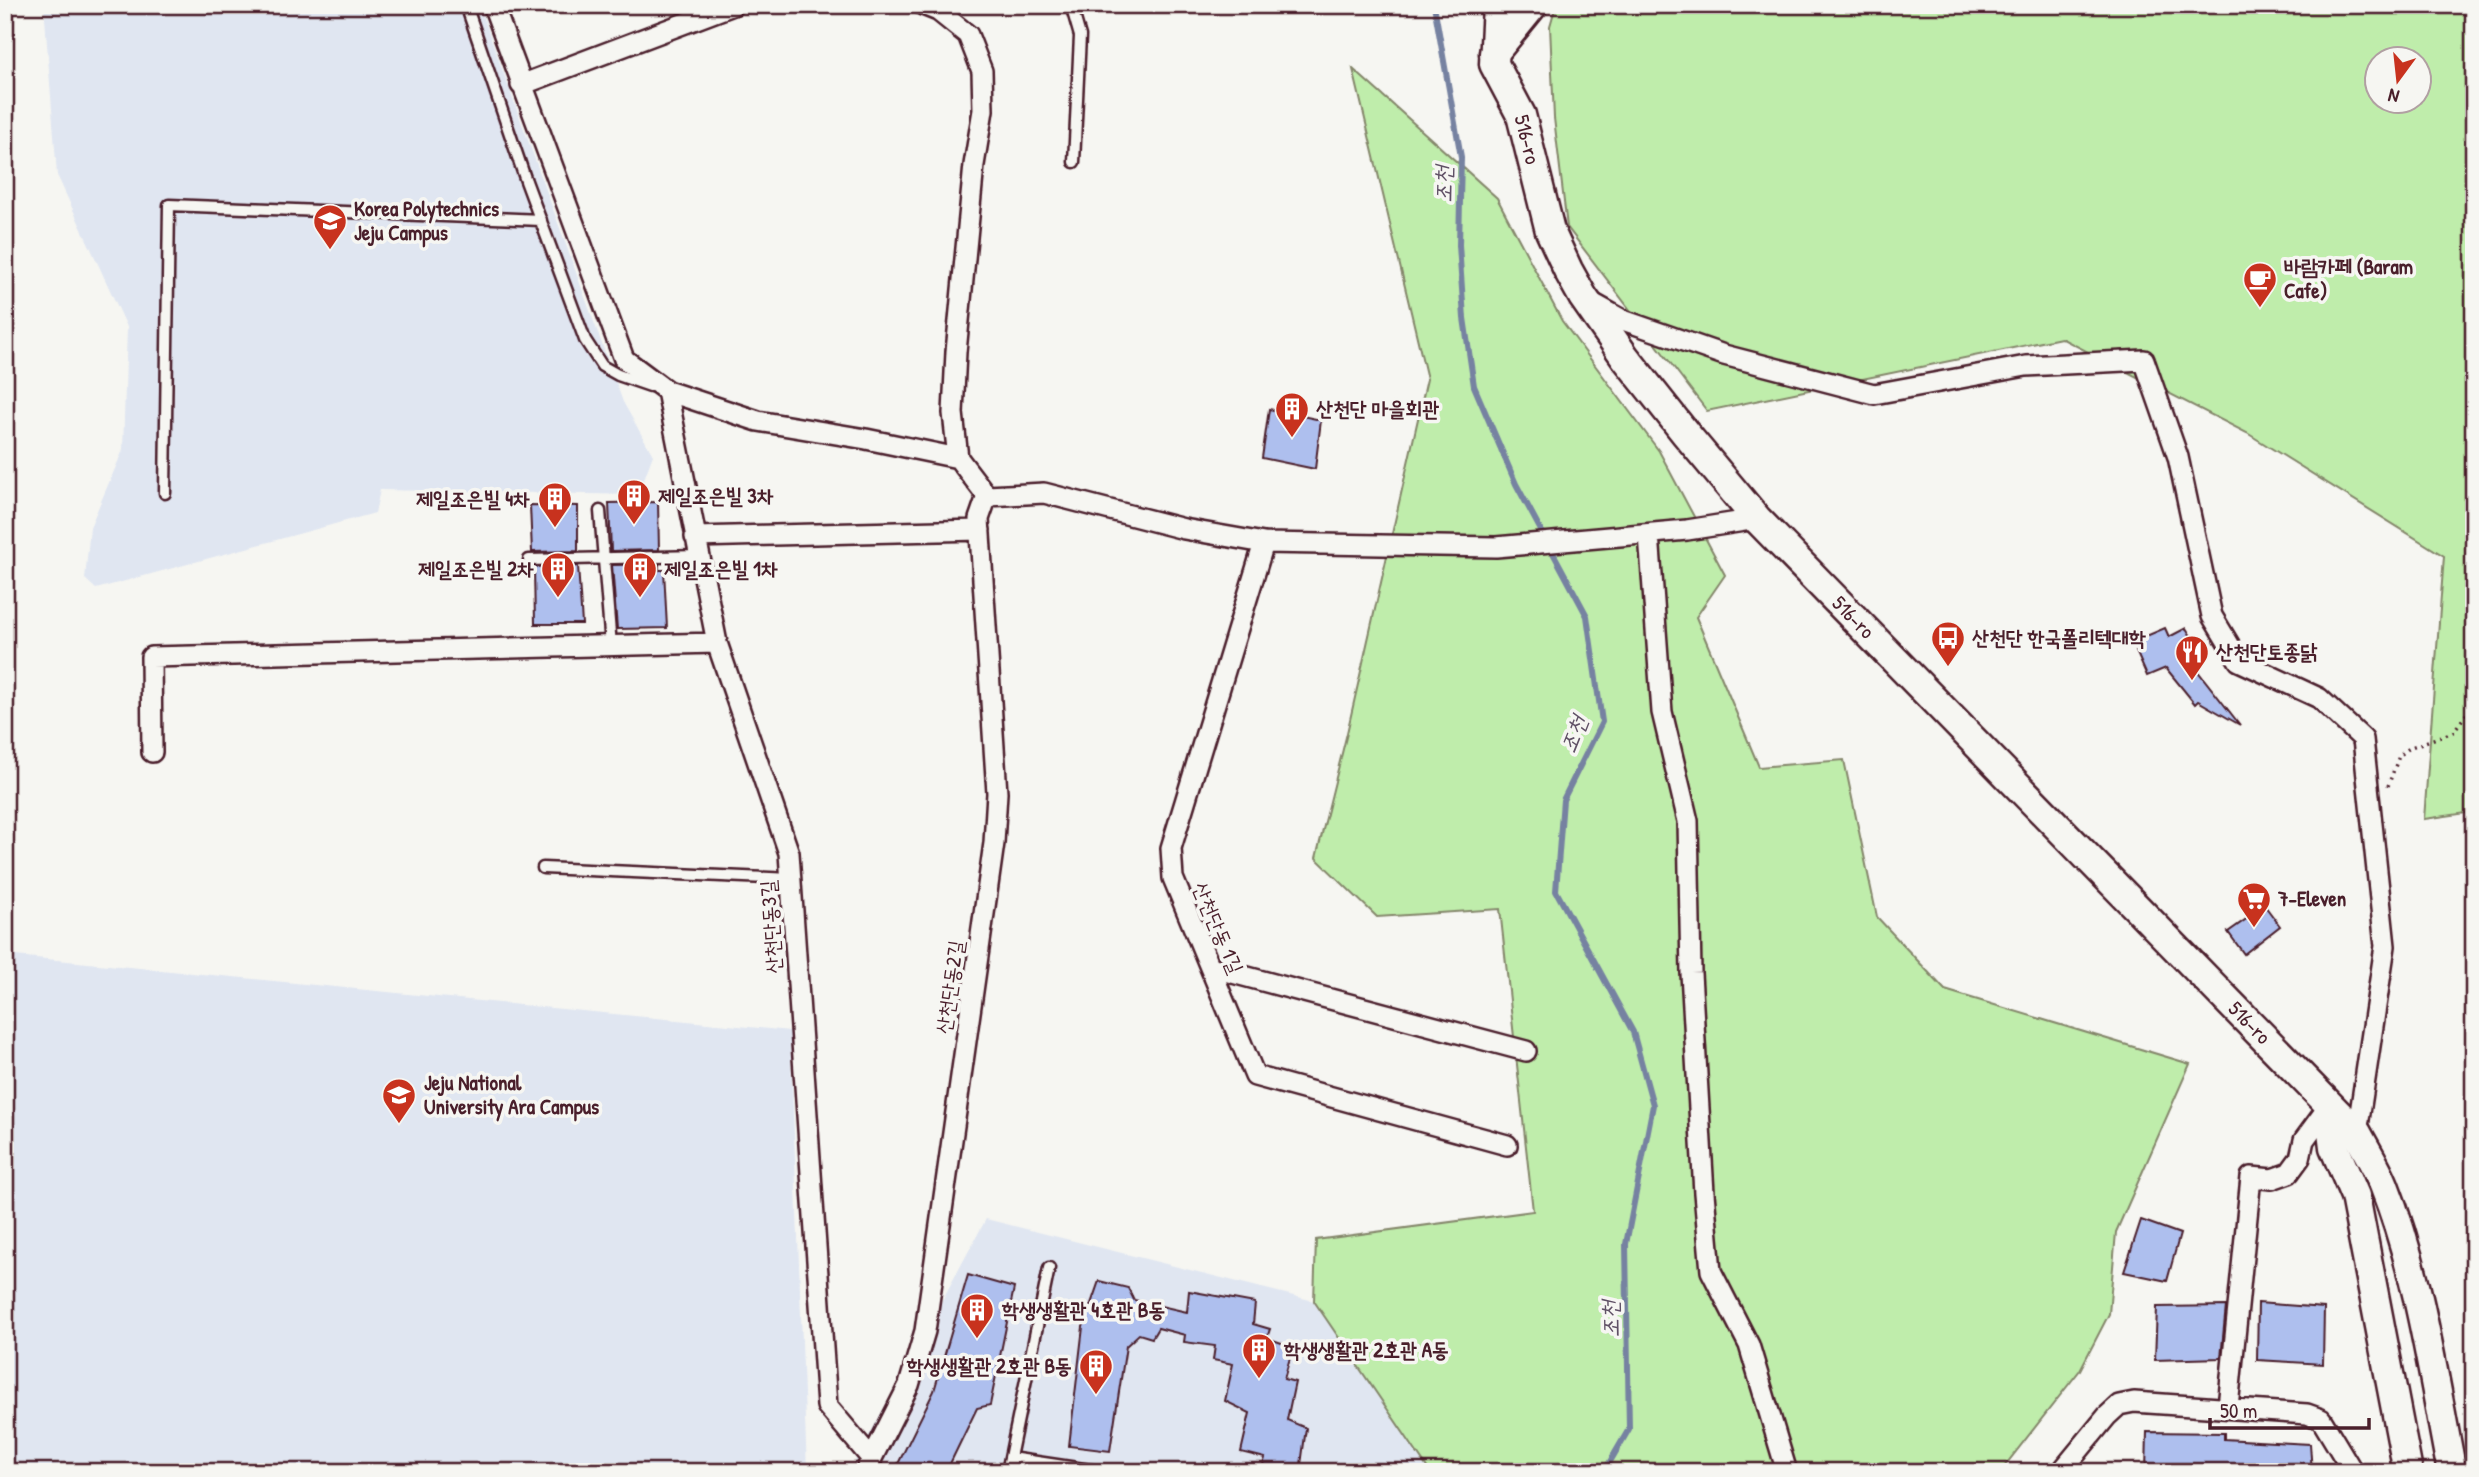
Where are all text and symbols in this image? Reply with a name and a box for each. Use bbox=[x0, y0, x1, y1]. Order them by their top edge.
north arrow bbox=[2364, 46, 2434, 116]
text: N bbox=[2385, 83, 2402, 110]
street label: 516-ro bbox=[1507, 112, 1548, 167]
water label: 조천 bbox=[1427, 163, 1458, 203]
place label: Korea Polytechnics Jeju Campus bbox=[354, 194, 499, 248]
school or university icon: Korea Polytechnics Jeju Campus bbox=[311, 202, 349, 251]
place label: 바람카페 (Baram Cafe) bbox=[2284, 252, 2413, 305]
cafe icon: 바람카페 (Baram Cafe) bbox=[2241, 260, 2279, 309]
building icon: 산천단 마을회관 bbox=[1273, 390, 1311, 439]
place label: 산천단 마을회관 bbox=[1316, 394, 1439, 423]
building icon: 제일조은빌 3차 bbox=[615, 477, 653, 526]
building icon: 제일조은빌 4차 bbox=[536, 480, 574, 529]
place label: 제일조은빌 3차 bbox=[658, 481, 774, 510]
place label: 제일조은빌 4차 bbox=[416, 484, 530, 513]
building icon: 제일조은빌 2차 bbox=[539, 550, 577, 599]
building icon: 제일조은빌 1차 bbox=[621, 550, 659, 599]
place label: 제일조은빌 2차 bbox=[418, 554, 534, 583]
place label: 제일조은빌 1차 bbox=[664, 554, 778, 583]
street label: 516-ro bbox=[1826, 589, 1881, 645]
bus stop icon: 산천단 한국폴리텍대학 bbox=[1929, 619, 1967, 668]
place label: 산천단 한국폴리텍대학 bbox=[1972, 623, 2146, 652]
restaurant icon: 산천단토종닭 bbox=[2173, 633, 2211, 682]
place label: 산천단토종닭 bbox=[2216, 637, 2317, 666]
water label: 조천 bbox=[1551, 709, 1595, 757]
street label: 산천단동 1길 bbox=[1186, 878, 1251, 978]
street label: 산천단동3길 bbox=[753, 879, 788, 975]
supermarket icon: 7-Eleven bbox=[2235, 880, 2273, 929]
place label: 7-Eleven bbox=[2277, 884, 2346, 913]
street label: 산천단동2길 bbox=[929, 938, 970, 1036]
street label: 516-ro bbox=[2222, 995, 2278, 1051]
place label: Jeju National University Ara Campus bbox=[424, 1068, 599, 1122]
school or university icon: Jeju National University Ara Campus bbox=[380, 1076, 418, 1125]
building icon: 학생생활관 4호관 B동 bbox=[958, 1291, 996, 1340]
place label: 학생생활관 4호관 B동 bbox=[1001, 1295, 1165, 1324]
water label: 조천 bbox=[1594, 1298, 1625, 1338]
building icon: 학생생활관 2호관 A동 bbox=[1240, 1331, 1278, 1380]
place label: 학생생활관 2호관 A동 bbox=[1283, 1335, 1449, 1364]
building icon: 학생생활관 2호관 B동 bbox=[1077, 1347, 1115, 1396]
place label: 학생생활관 2호관 B동 bbox=[906, 1351, 1072, 1380]
scale bar bbox=[2210, 1386, 2369, 1430]
text: 50 m bbox=[2220, 1396, 2257, 1425]

